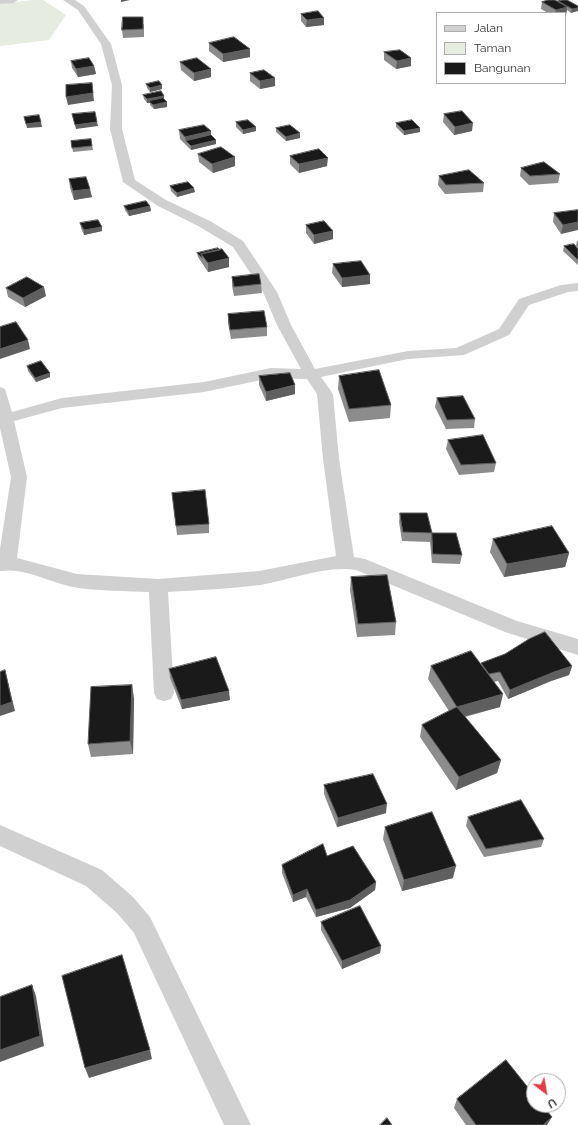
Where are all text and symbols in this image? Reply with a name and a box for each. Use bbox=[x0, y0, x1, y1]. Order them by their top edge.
legend bbox=[436, 12, 566, 84]
text: Jalan bbox=[474, 21, 503, 35]
text: Taman bbox=[474, 41, 511, 55]
text: Bangunan bbox=[474, 61, 531, 75]
north arrow bbox=[526, 1073, 566, 1113]
text: U bbox=[545, 1095, 559, 1111]

